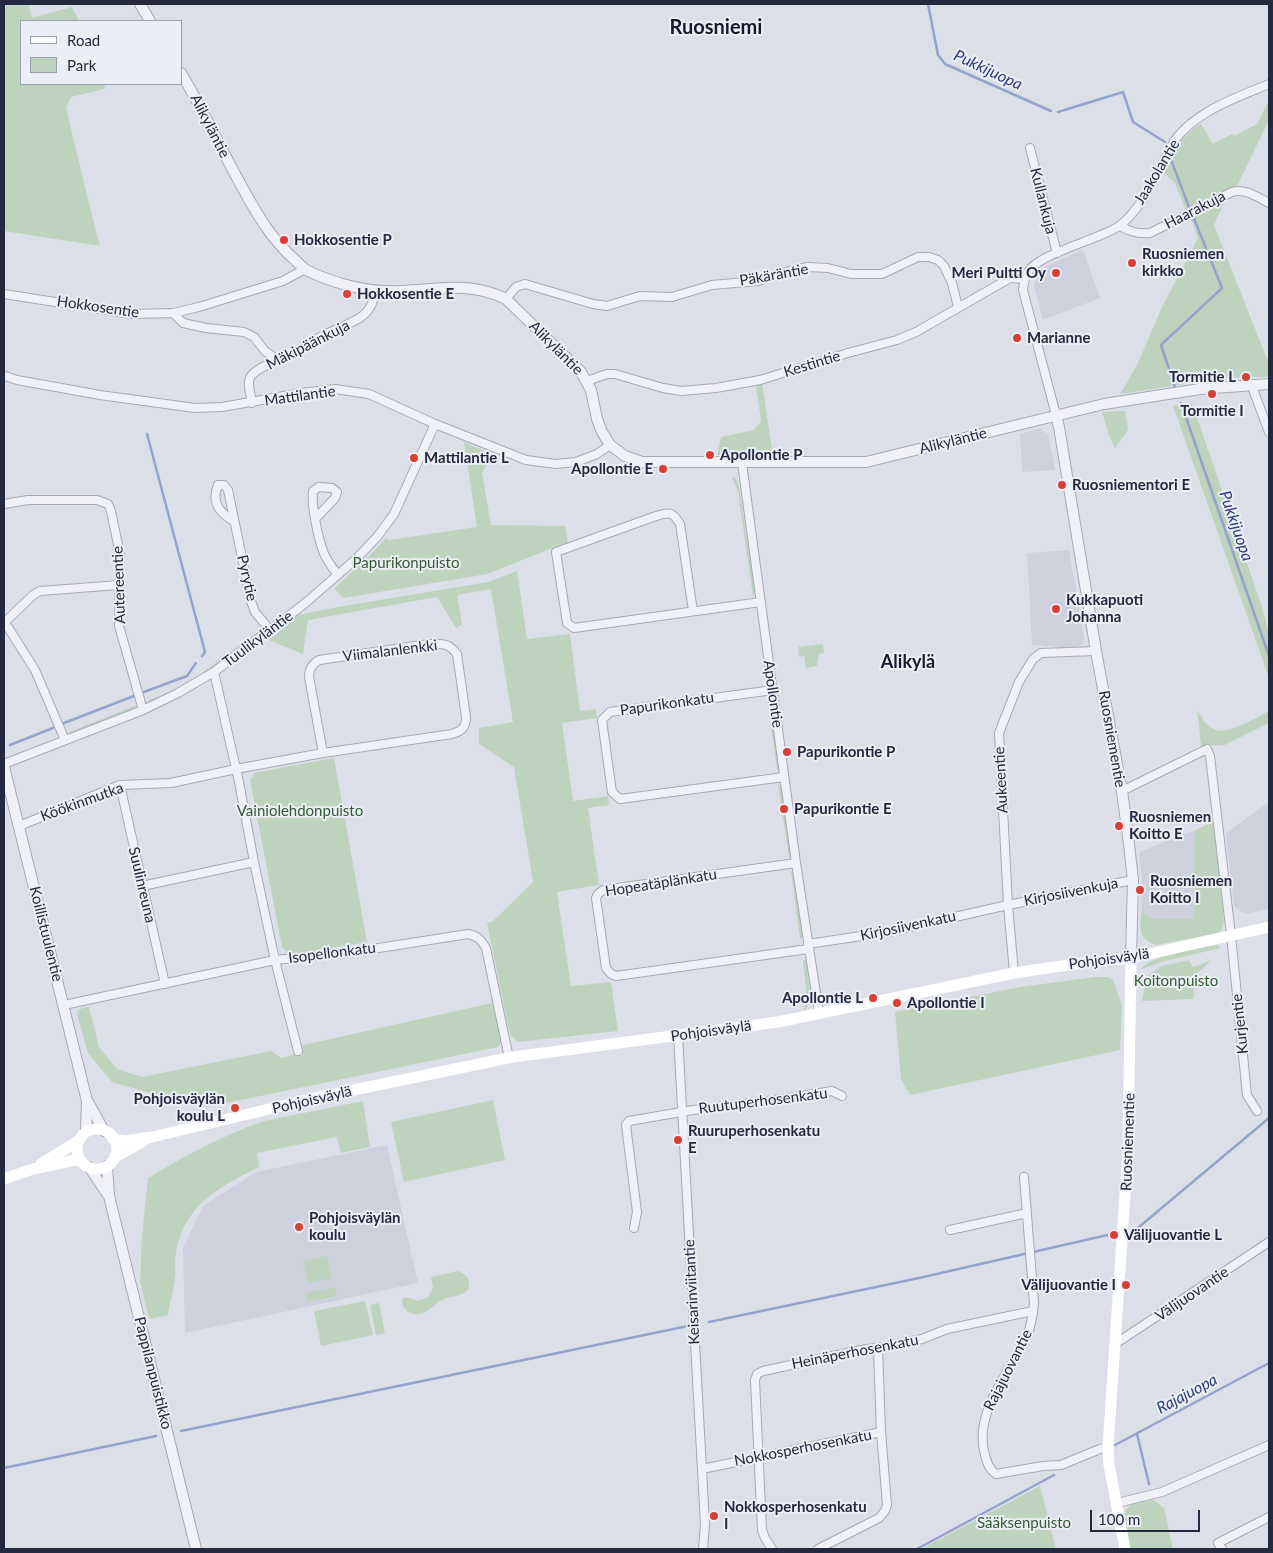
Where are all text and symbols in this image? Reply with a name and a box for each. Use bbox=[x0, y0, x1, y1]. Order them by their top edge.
district label: Ruosniemi bbox=[670, 16, 762, 40]
legend bbox=[20, 20, 182, 85]
text: Road bbox=[67, 31, 100, 49]
water label: Pukkijuopa bbox=[951, 46, 1025, 94]
text: Park bbox=[67, 56, 96, 74]
street label: Alikyläntie bbox=[186, 91, 234, 161]
street label: Jaakolantie bbox=[1130, 136, 1184, 208]
street label: Kullankuja bbox=[1026, 166, 1060, 236]
street label: Haarakuja bbox=[1162, 187, 1228, 233]
place label: Hokkosentie P bbox=[294, 231, 392, 249]
marker: Hokkosentie P bbox=[278, 234, 290, 246]
place label: Ruosniemen kirkko bbox=[1142, 245, 1224, 280]
marker: Ruosniemen kirkko bbox=[1126, 257, 1138, 269]
street label: Päkäräntie bbox=[738, 260, 810, 290]
place label: Meri Pultti Oy bbox=[951, 264, 1046, 282]
marker: Meri Pultti Oy bbox=[1050, 267, 1062, 279]
place label: Hokkosentie E bbox=[357, 285, 454, 303]
marker: Hokkosentie E bbox=[341, 288, 353, 300]
street label: Hokkosentie bbox=[56, 292, 140, 322]
street label: Mäkipäänkuja bbox=[263, 316, 353, 374]
street label: Alikyläntie bbox=[525, 317, 587, 379]
place label: Marianne bbox=[1027, 329, 1091, 347]
marker: Marianne bbox=[1011, 332, 1023, 344]
street label: Kestintie bbox=[781, 347, 843, 381]
place label: Tormitie L bbox=[1169, 368, 1236, 386]
marker: Tormitie L bbox=[1240, 371, 1252, 383]
street label: Mattilantie bbox=[263, 382, 337, 410]
marker: Tormitie I bbox=[1206, 388, 1218, 400]
place label: Tormitie I bbox=[1180, 402, 1244, 420]
street label: Alikyläntie bbox=[917, 424, 989, 458]
place label: Apollontie P bbox=[720, 446, 803, 464]
place label: Mattilantie L bbox=[424, 449, 509, 467]
marker: Apollontie P bbox=[704, 449, 716, 461]
marker: Mattilantie L bbox=[408, 452, 420, 464]
place label: Apollontie E bbox=[571, 460, 653, 478]
marker: Apollontie E bbox=[657, 463, 669, 475]
place label: Ruosniementori E bbox=[1072, 476, 1190, 494]
marker: Ruosniementori E bbox=[1056, 479, 1068, 491]
water label: Pukkijuopa bbox=[1215, 488, 1257, 564]
street label: Autereentie bbox=[109, 546, 129, 624]
street label: Pyrytie bbox=[233, 553, 261, 603]
park label: Papurikonpuisto bbox=[353, 554, 459, 572]
place label: Kukkapuoti Johanna bbox=[1066, 591, 1143, 626]
marker: Kukkapuoti Johanna bbox=[1050, 603, 1062, 615]
street label: Tuulikyläntie bbox=[219, 607, 297, 671]
street label: Viimalanlenkki bbox=[342, 636, 438, 666]
district label: Alikylä bbox=[881, 651, 935, 673]
street label: Apollontie bbox=[759, 659, 787, 729]
street label: Papurikonkatu bbox=[619, 688, 715, 720]
street label: Ruosniementie bbox=[1095, 689, 1129, 789]
place label: Papurikontie P bbox=[797, 743, 895, 761]
marker: Papurikontie P bbox=[781, 746, 793, 758]
street label: Aukeentie bbox=[990, 746, 1012, 814]
street label: Köökinmutka bbox=[38, 779, 126, 825]
place label: Papurikontie E bbox=[794, 800, 892, 818]
park label: Vainiolehdonpuisto bbox=[237, 802, 363, 820]
marker: Papurikontie E bbox=[778, 803, 790, 815]
place label: Ruosniemen Koitto E bbox=[1129, 808, 1211, 843]
marker: Ruosniemen Koitto E bbox=[1113, 820, 1125, 832]
street label: Suulinreuna bbox=[125, 845, 159, 925]
street label: Hopeatäplänkatu bbox=[604, 865, 718, 901]
place label: Ruosniemen Koitto I bbox=[1150, 872, 1232, 907]
street label: Kirjosiivenkuja bbox=[1022, 874, 1120, 910]
street label: Koillistuulentie bbox=[25, 884, 67, 984]
marker: Ruosniemen Koitto I bbox=[1134, 884, 1146, 896]
street label: Kirjosiivenkatu bbox=[859, 907, 957, 945]
street label: Isopellonkatu bbox=[287, 939, 377, 967]
street label: Pohjoisväylä bbox=[1068, 944, 1150, 974]
park label: Koitonpuisto bbox=[1134, 972, 1218, 990]
place label: Apollontie L bbox=[782, 989, 863, 1007]
marker: Apollontie L bbox=[867, 992, 879, 1004]
street label: Kurjentie bbox=[1228, 993, 1252, 1055]
place label: Apollontie I bbox=[907, 994, 985, 1012]
marker: Apollontie I bbox=[891, 997, 903, 1009]
street label: Pohjoisväylä bbox=[670, 1016, 752, 1046]
street label: Pohjoisväylä bbox=[270, 1082, 354, 1118]
street label: Ruutuperhosenkatu bbox=[698, 1084, 828, 1118]
place label: Pohjoisväylän koulu L bbox=[133, 1090, 225, 1125]
street label: Ruosniementie bbox=[1117, 1093, 1139, 1191]
marker: Pohjoisväylän koulu L bbox=[229, 1102, 241, 1114]
place label: Ruuruperhosenkatu E bbox=[688, 1122, 820, 1157]
marker: Ruuruperhosenkatu E bbox=[672, 1134, 684, 1146]
place label: Pohjoisväylän koulu bbox=[309, 1209, 401, 1244]
marker: Pohjoisväylän koulu bbox=[293, 1221, 305, 1233]
place label: Välijuovantie L bbox=[1124, 1226, 1222, 1244]
marker: Välijuovantie L bbox=[1108, 1229, 1120, 1241]
street label: Keisarinviitantie bbox=[680, 1239, 704, 1345]
street label: Välijuovantie bbox=[1152, 1263, 1232, 1325]
place label: Välijuovantie I bbox=[1021, 1276, 1116, 1294]
marker: Välijuovantie I bbox=[1120, 1279, 1132, 1291]
street label: Pappilanpuistikko bbox=[130, 1315, 176, 1431]
street label: Rajajuovantie bbox=[980, 1326, 1036, 1414]
street label: Heinäperhosenkatu bbox=[790, 1331, 920, 1373]
water label: Rajajuopa bbox=[1153, 1370, 1221, 1418]
street label: Nokkosperhosenkatu bbox=[733, 1426, 873, 1470]
place label: Nokkosperhosenkatu I bbox=[724, 1498, 867, 1533]
scale bar bbox=[1093, 1500, 1203, 1532]
marker: Nokkosperhosenkatu I bbox=[708, 1510, 720, 1522]
text: 100 m bbox=[1098, 1510, 1140, 1528]
park label: Sääksenpuisto bbox=[977, 1514, 1071, 1532]

